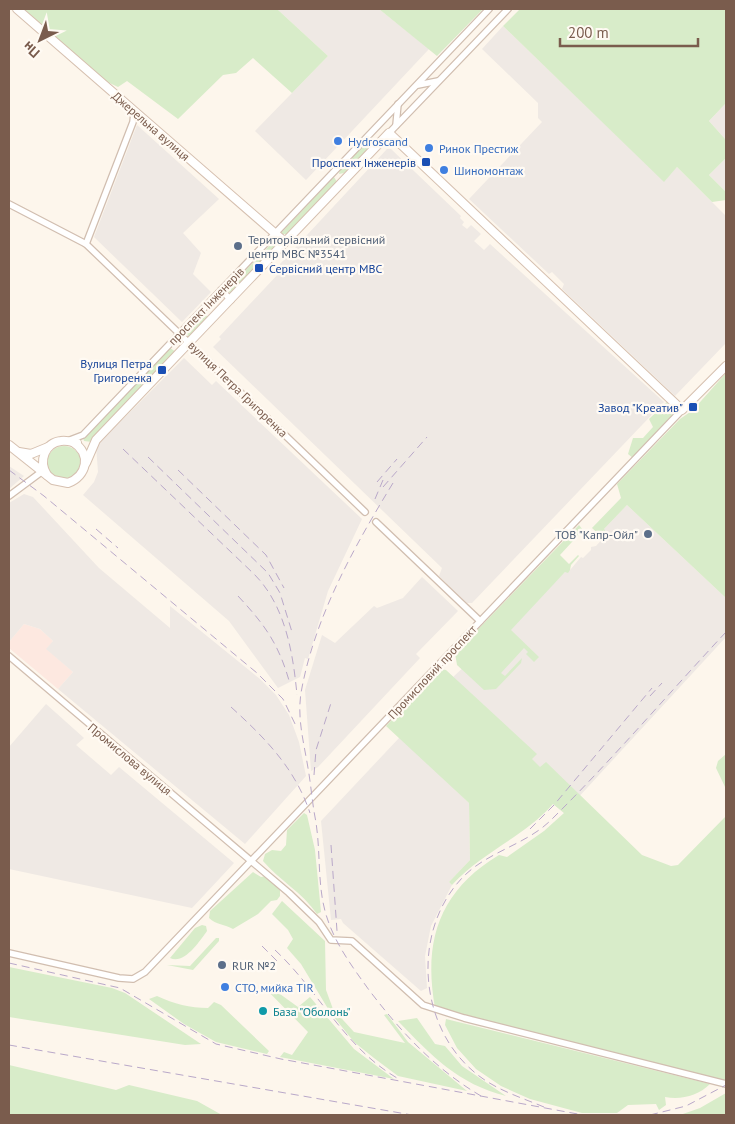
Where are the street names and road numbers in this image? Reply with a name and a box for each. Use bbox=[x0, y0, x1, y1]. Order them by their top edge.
street label: Джерельна вулиця bbox=[109, 88, 193, 164]
street label: проспект Інженерів bbox=[165, 264, 247, 348]
street label: вулиця Петра Григоренка bbox=[185, 338, 291, 440]
street label: Промисловий проспект bbox=[385, 622, 480, 722]
street label: Промислова вулиця bbox=[85, 720, 175, 798]

